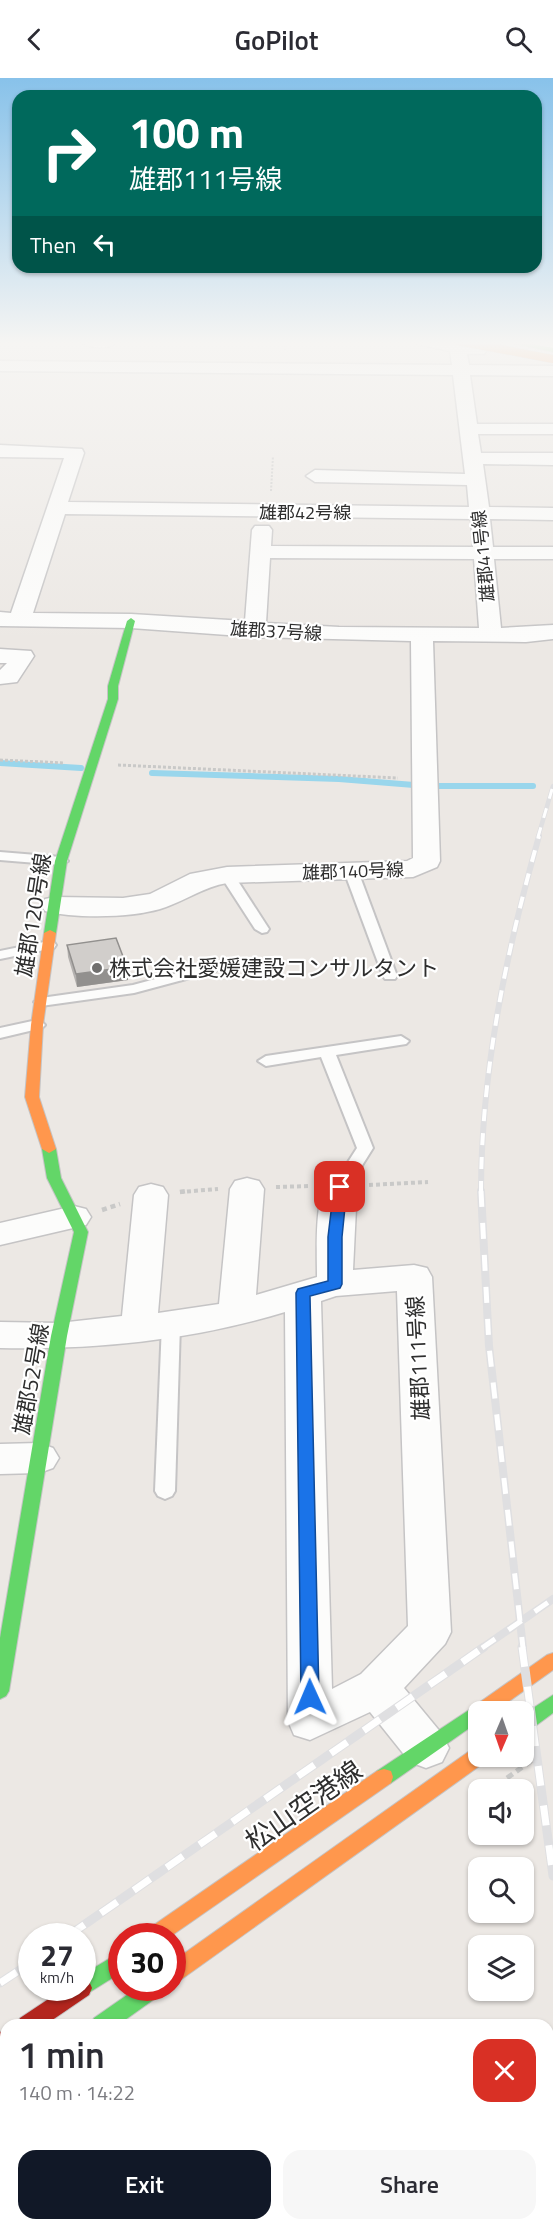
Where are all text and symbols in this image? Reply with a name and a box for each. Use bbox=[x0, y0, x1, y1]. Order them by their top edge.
text: GoPilot bbox=[235, 19, 318, 60]
icon: back bbox=[18, 23, 51, 56]
icon: search bbox=[502, 23, 535, 56]
text: 100 m bbox=[129, 100, 244, 164]
icon: right bbox=[30, 114, 108, 192]
text: 雄郡111号線 bbox=[129, 158, 282, 199]
text: Then bbox=[30, 228, 76, 262]
icon: left bbox=[88, 228, 121, 261]
street label: 雄郡42号線 bbox=[259, 499, 351, 526]
street label: 雄郡41号線 bbox=[465, 509, 501, 603]
street label: 雄郡37号線 bbox=[229, 615, 323, 647]
street label: 雄郡120号線 bbox=[6, 851, 60, 979]
street label: 雄郡140号線 bbox=[301, 856, 405, 886]
place label: 株式会社愛媛建設コンサルタント bbox=[109, 951, 439, 985]
marker: 株式会社愛媛建設コンサルタント bbox=[90, 961, 104, 975]
pin bbox=[314, 1161, 365, 1212]
icon: arrive bbox=[323, 1170, 356, 1203]
street label: 雄郡111号線 bbox=[398, 1295, 438, 1421]
street label: 雄郡52号線 bbox=[4, 1321, 58, 1437]
position arrow bbox=[278, 1665, 342, 1729]
north arrow bbox=[468, 1701, 534, 1767]
map controls bbox=[468, 1701, 534, 2001]
street label: 松山空港線 bbox=[236, 1749, 370, 1861]
button: sound bbox=[468, 1779, 534, 1845]
button: search bbox=[468, 1857, 534, 1923]
speed limit sign: 30 bbox=[108, 1923, 186, 2001]
text: 27 bbox=[40, 1932, 74, 1978]
button: layers bbox=[468, 1935, 534, 2001]
text: km/h bbox=[40, 1966, 74, 1989]
text: 1 min bbox=[18, 2027, 105, 2082]
button: close bbox=[473, 2039, 536, 2102]
text: 140 m · 14:22 bbox=[18, 2077, 135, 2108]
button: Exit bbox=[18, 2150, 271, 2219]
button: Share bbox=[283, 2150, 536, 2219]

